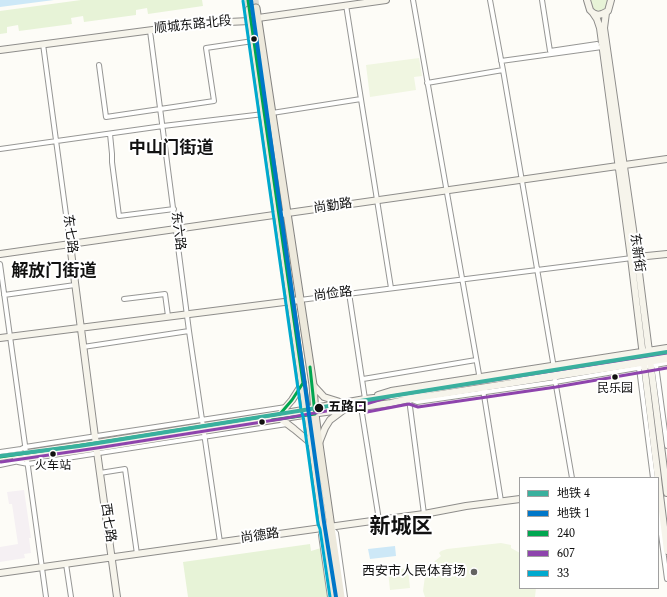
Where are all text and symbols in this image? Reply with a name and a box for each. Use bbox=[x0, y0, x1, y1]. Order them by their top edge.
street label: 顺城东路北段 bbox=[153, 14, 233, 38]
unlabelled marker bbox=[249, 34, 259, 44]
district label: 中山门街道 bbox=[129, 140, 213, 160]
street label: 尚勤路 bbox=[313, 197, 353, 217]
street label: 东六路 bbox=[167, 211, 187, 251]
street label: 东七路 bbox=[59, 214, 79, 254]
street label: 东新街 bbox=[626, 233, 646, 273]
district label: 解放门街道 bbox=[12, 263, 96, 283]
street label: 尚俭路 bbox=[313, 285, 353, 305]
marker: 民乐园 bbox=[610, 372, 620, 382]
place label: 民乐园 bbox=[597, 383, 633, 397]
place label: 五路口 bbox=[328, 400, 367, 416]
marker: 五路口 bbox=[313, 402, 325, 414]
unlabelled marker bbox=[257, 417, 267, 427]
marker: 火车站 bbox=[48, 449, 58, 459]
place label: 火车站 bbox=[35, 460, 71, 474]
legend bbox=[519, 477, 659, 589]
text: 地铁 4 bbox=[557, 484, 590, 503]
street label: 西七路 bbox=[97, 503, 117, 543]
text: 地铁 1 bbox=[557, 504, 590, 523]
district label: 新城区 bbox=[370, 516, 432, 542]
text: 240 bbox=[557, 524, 575, 543]
street label: 尚德路 bbox=[240, 527, 280, 547]
text: 607 bbox=[557, 544, 575, 563]
place label: 西安市人民体育场 bbox=[362, 564, 466, 580]
text: 33 bbox=[557, 564, 569, 583]
marker: 西安市人民体育场 bbox=[469, 567, 479, 577]

